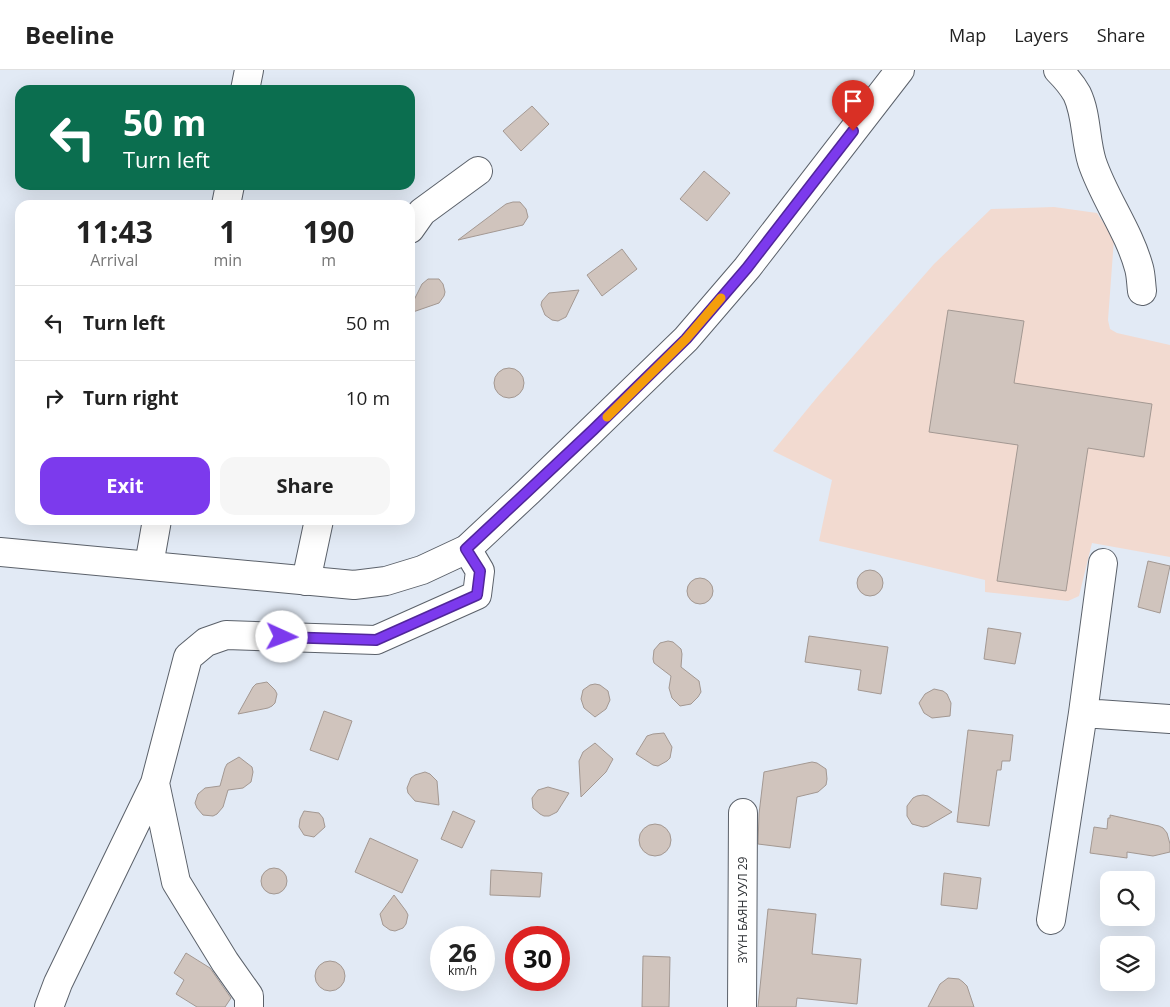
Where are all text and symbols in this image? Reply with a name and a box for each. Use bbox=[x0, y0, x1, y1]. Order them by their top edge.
text: Beeline bbox=[25, 18, 114, 51]
text: Map bbox=[949, 23, 986, 47]
text: Layers bbox=[1014, 23, 1069, 47]
text: Share bbox=[1097, 23, 1145, 47]
pin bbox=[832, 80, 874, 131]
icon: arrive bbox=[839, 87, 867, 115]
text: 50 m bbox=[123, 99, 206, 146]
icon: left bbox=[40, 105, 105, 170]
text: Turn left bbox=[123, 144, 210, 174]
text: 11:43 bbox=[76, 211, 153, 252]
text: 1 bbox=[219, 211, 236, 252]
text: 190 bbox=[303, 211, 354, 252]
text: Arrival bbox=[90, 249, 138, 271]
text: min bbox=[214, 249, 242, 271]
text: m bbox=[321, 249, 336, 271]
icon: left bbox=[40, 309, 68, 337]
text: Turn left bbox=[83, 310, 165, 336]
text: 50 m bbox=[346, 310, 390, 336]
icon: right bbox=[40, 384, 68, 412]
text: Turn right bbox=[83, 385, 178, 411]
text: 10 m bbox=[346, 385, 390, 411]
button: Exit bbox=[40, 457, 210, 515]
button: Share bbox=[220, 457, 390, 515]
position arrow bbox=[255, 610, 307, 662]
street label: ЗҮҮН БАЯН УУЛ 29 bbox=[734, 856, 751, 963]
map controls bbox=[1100, 871, 1155, 991]
button: search bbox=[1100, 871, 1155, 926]
speed limit sign: 30 bbox=[505, 926, 570, 991]
text: 26 bbox=[448, 935, 477, 969]
button: layers bbox=[1100, 936, 1155, 991]
text: km/h bbox=[448, 962, 477, 979]

